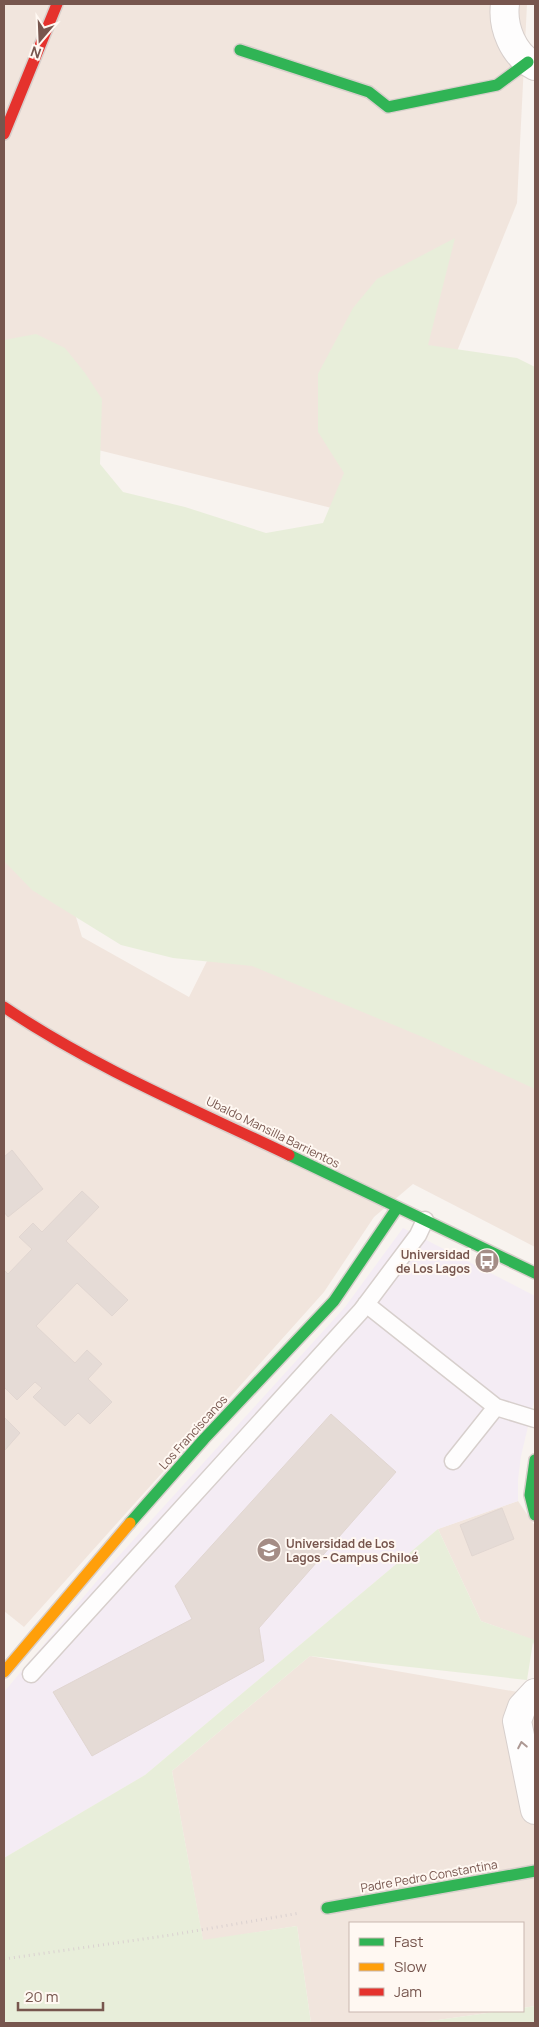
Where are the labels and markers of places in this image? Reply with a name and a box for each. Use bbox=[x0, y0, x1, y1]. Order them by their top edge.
place label: Universidad de Los Lagos bbox=[396, 1246, 470, 1277]
bus stop icon: Universidad de Los Lagos bbox=[474, 1248, 500, 1274]
place label: Universidad de Los Lagos - Campus Chiloé bbox=[286, 1535, 418, 1566]
school or university icon: Universidad de Los Lagos - Campus Chiloé bbox=[256, 1537, 282, 1563]

